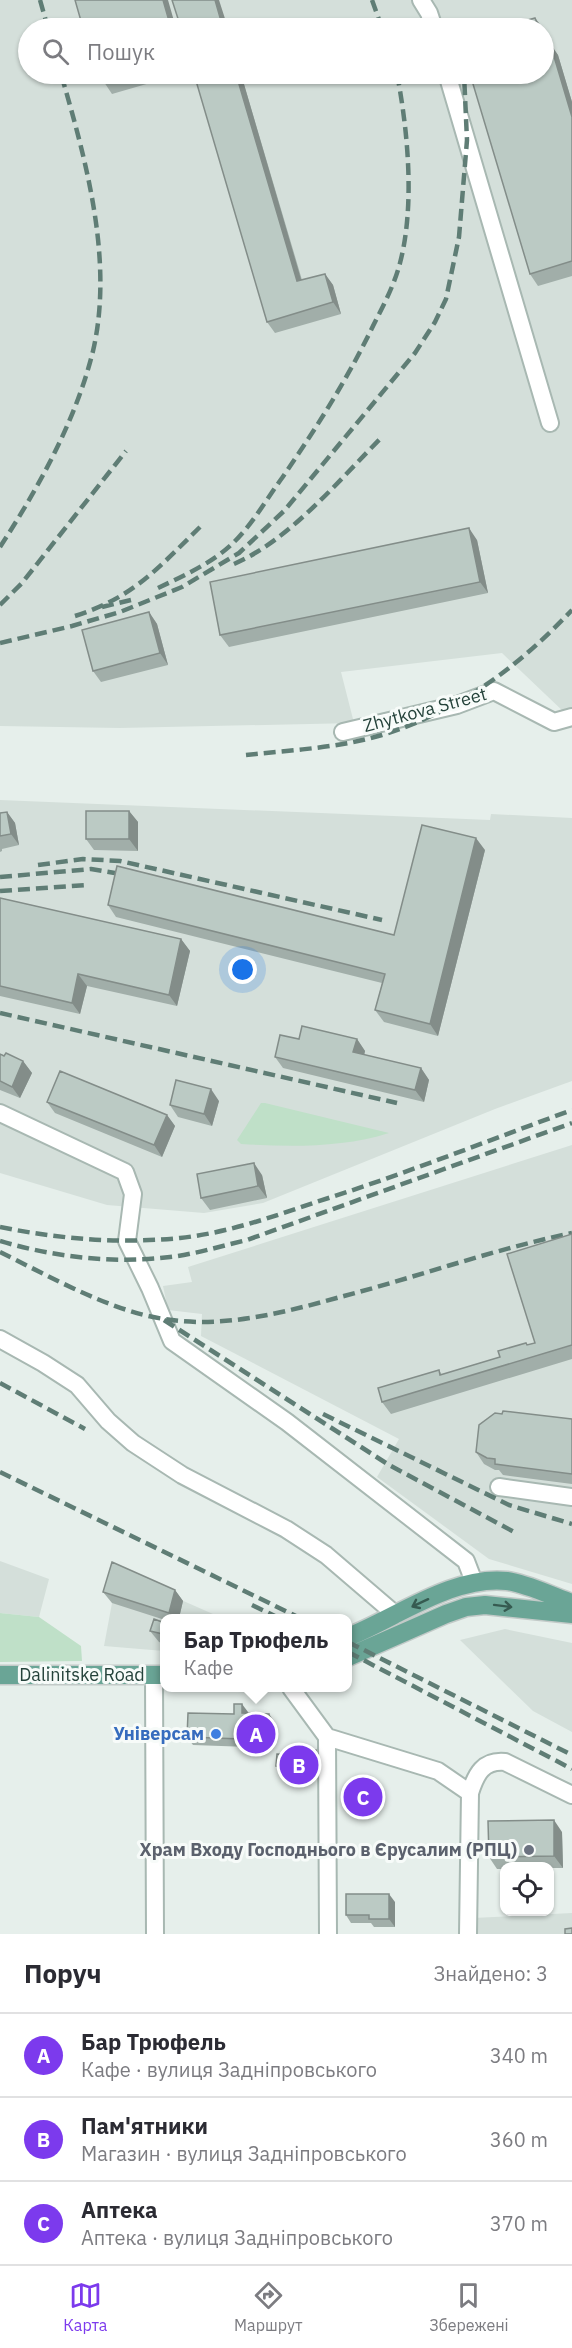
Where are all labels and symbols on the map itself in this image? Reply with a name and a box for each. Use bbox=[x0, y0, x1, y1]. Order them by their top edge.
street label: Zhytkova Street bbox=[361, 682, 489, 737]
your location bbox=[228, 955, 257, 984]
one-way arrow bbox=[411, 1598, 429, 1610]
one-way arrow bbox=[492, 1601, 512, 1612]
street label: Dalinitske Road bbox=[19, 1663, 145, 1686]
pin: A bbox=[236, 1712, 276, 1756]
place label: Універсам bbox=[113, 1722, 204, 1745]
marker: Універсам bbox=[209, 1727, 223, 1741]
pin: B bbox=[280, 1742, 318, 1788]
pin: C bbox=[344, 1774, 382, 1820]
place label: Храм Входу Господнього в Єрусалим (РПЦ) bbox=[140, 1838, 517, 1861]
marker: Храм Входу Господнього в Єрусалим (РПЦ) bbox=[522, 1843, 536, 1857]

